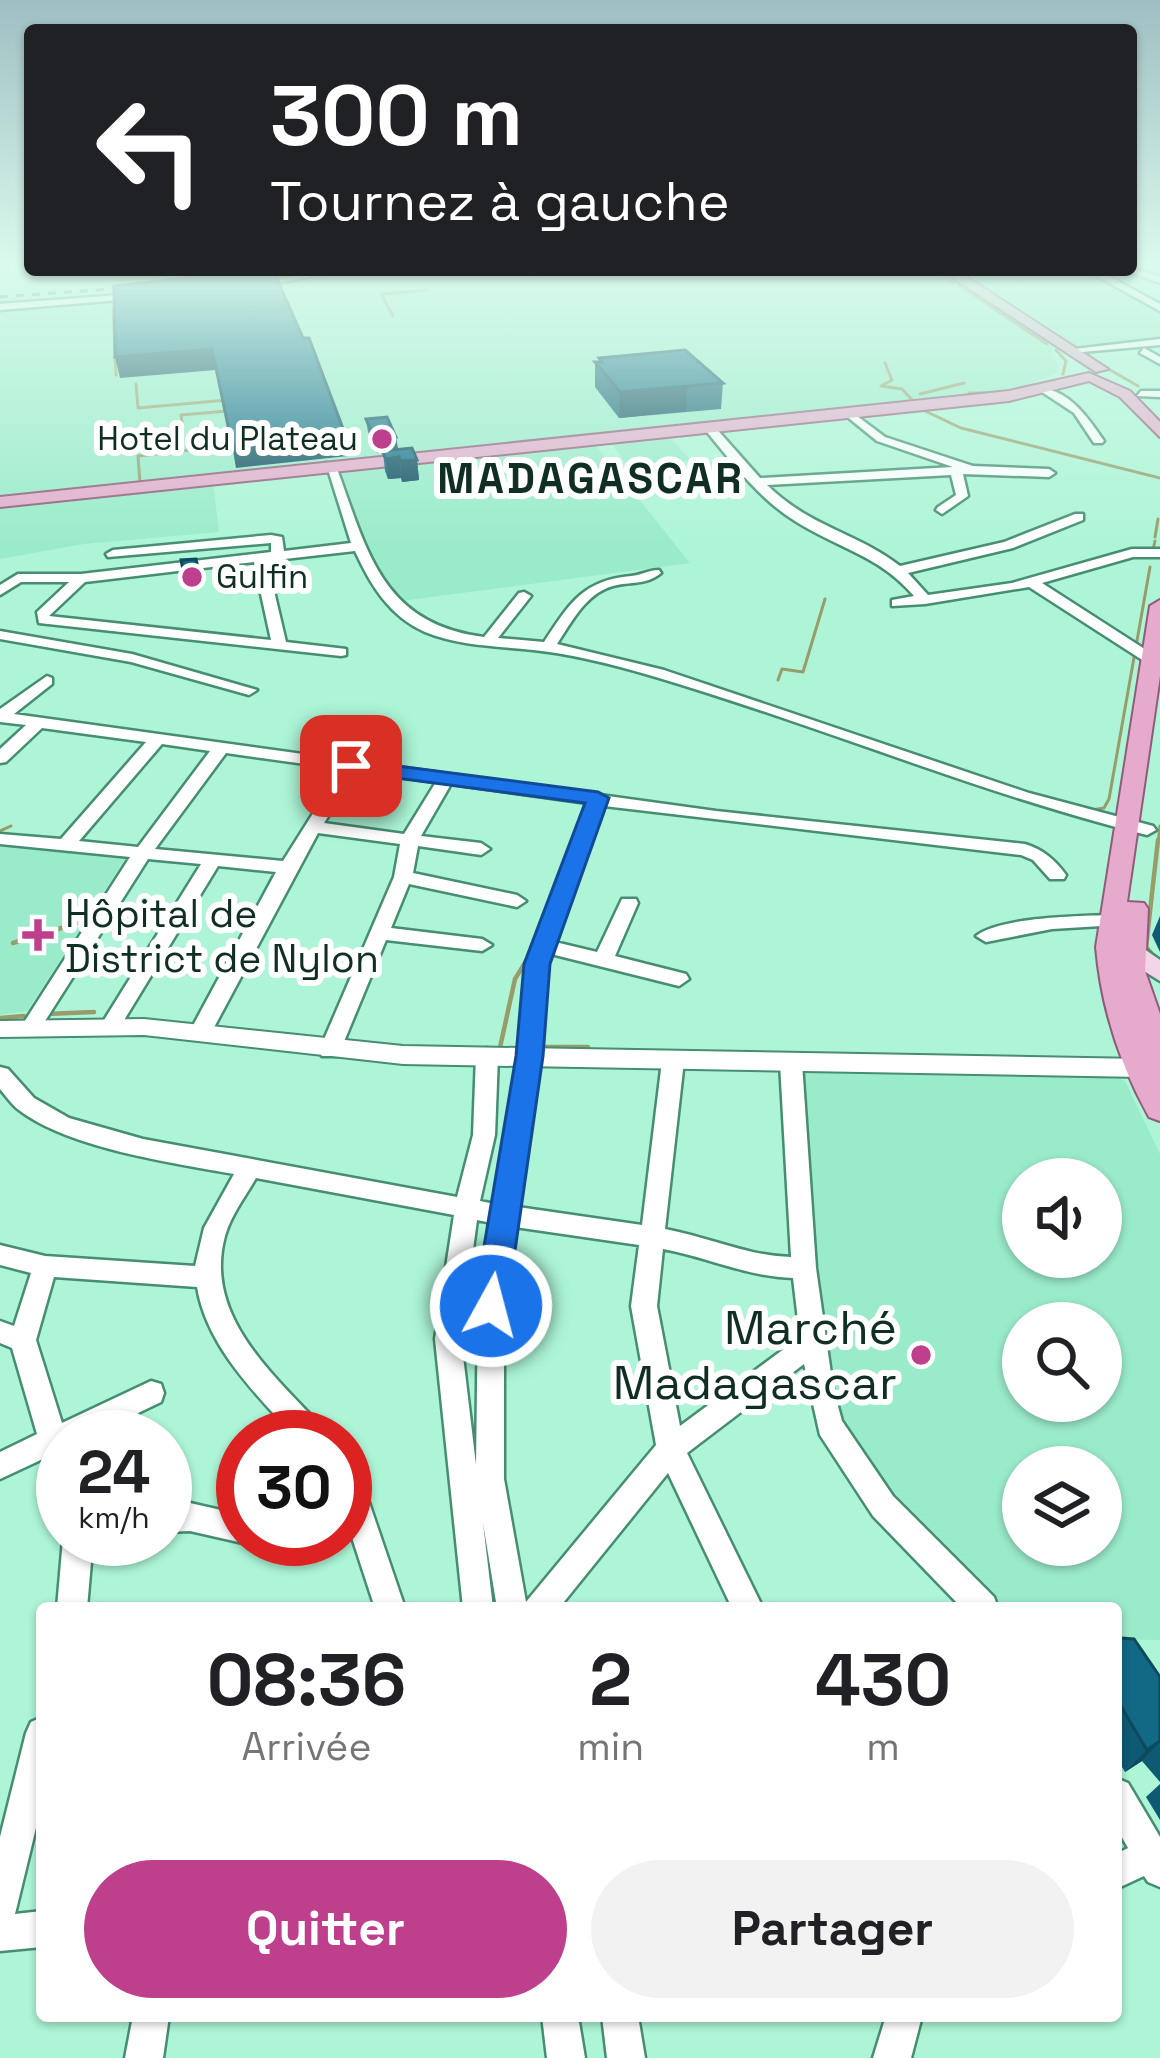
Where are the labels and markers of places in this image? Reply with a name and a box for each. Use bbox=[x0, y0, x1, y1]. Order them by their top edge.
place label: Hotel du Plateau bbox=[97, 418, 358, 460]
marker: Hotel du Plateau bbox=[369, 426, 395, 452]
place label: Gulfin bbox=[216, 556, 308, 598]
marker: Gulfin bbox=[179, 564, 205, 590]
pin bbox=[300, 715, 402, 817]
place label: Hôpital de District de Nylon bbox=[65, 889, 379, 983]
marker: Hôpital de District de Nylon bbox=[22, 919, 54, 951]
place label: Marché Madagascar bbox=[613, 1297, 897, 1413]
marker: Marché Madagascar bbox=[908, 1342, 934, 1368]

